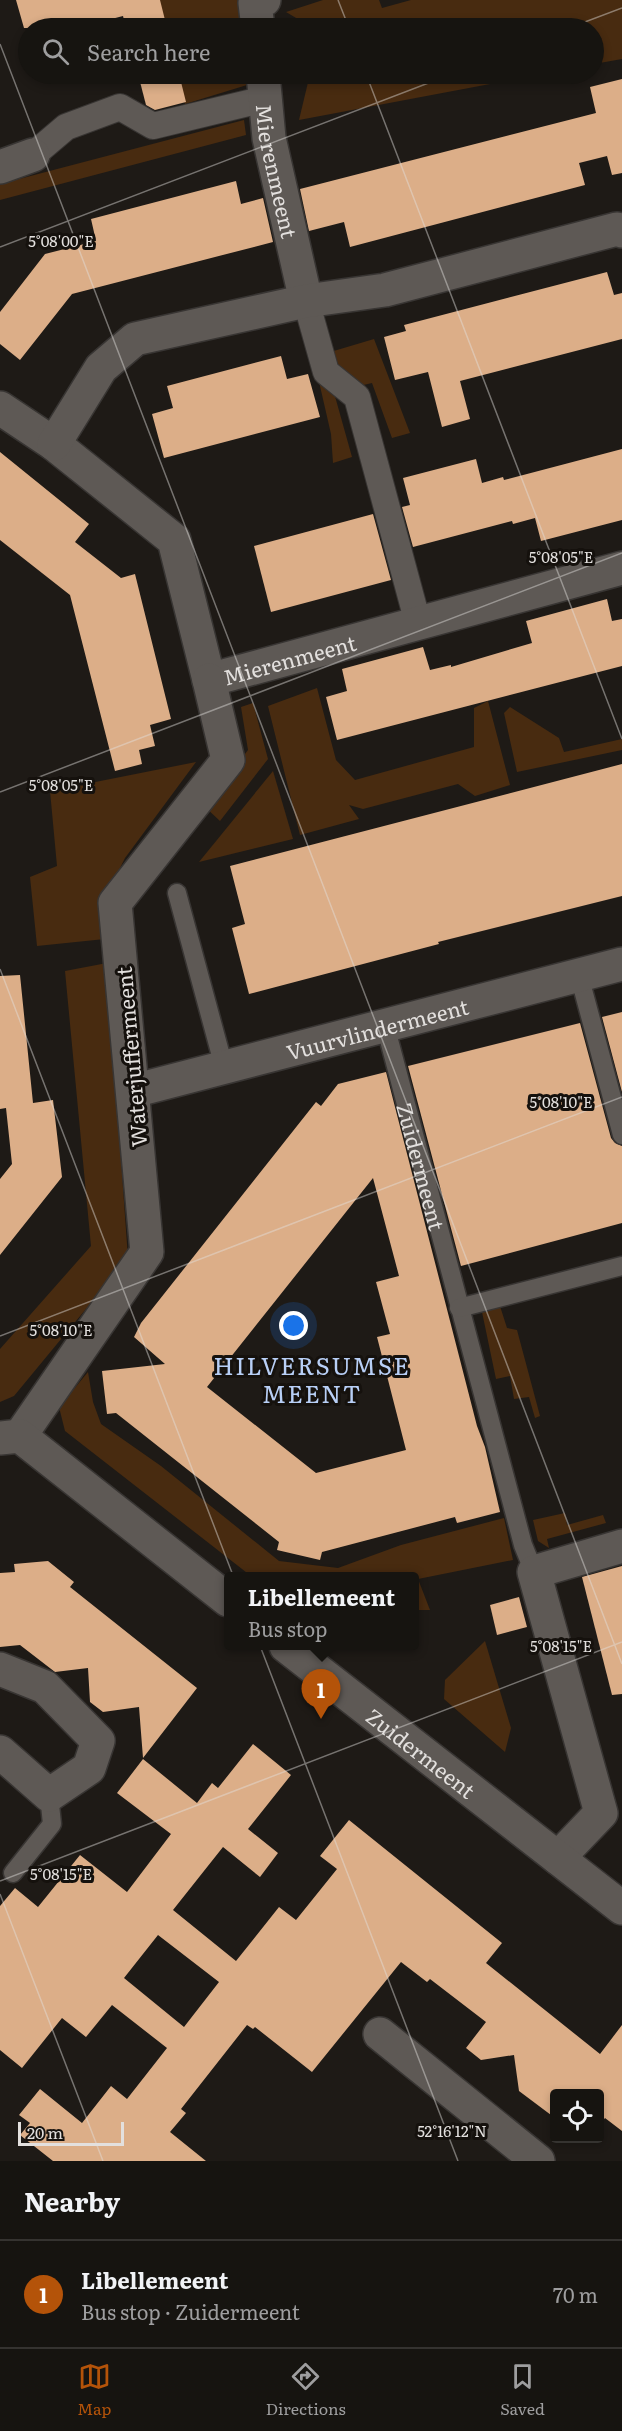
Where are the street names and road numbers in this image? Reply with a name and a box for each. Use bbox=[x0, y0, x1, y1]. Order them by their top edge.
street label: Mierenmeent bbox=[250, 102, 307, 241]
street label: Mierenmeent bbox=[219, 625, 360, 691]
street label: Waterjuffermeent bbox=[107, 965, 153, 1148]
street label: Vuurvlindermeent bbox=[283, 989, 472, 1066]
street label: Zuidermeent bbox=[391, 1099, 454, 1234]
street label: Zuidermeent bbox=[361, 1699, 483, 1805]

